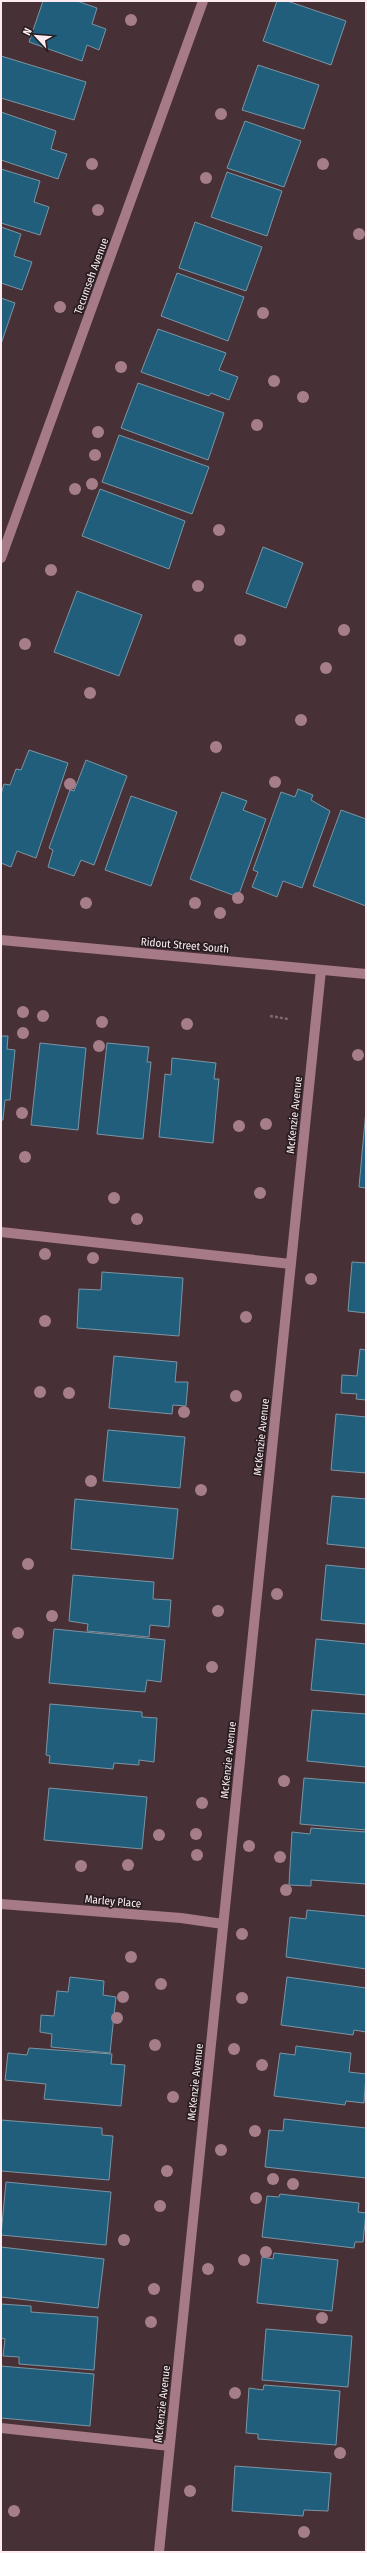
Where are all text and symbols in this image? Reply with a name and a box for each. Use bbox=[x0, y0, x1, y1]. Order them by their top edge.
north arrow bbox=[16, 16, 56, 56]
text: N bbox=[20, 26, 35, 38]
street label: Tecumseh Avenue bbox=[72, 236, 111, 316]
street label: Ridout Street South bbox=[140, 935, 230, 956]
street label: McKenzie Avenue bbox=[284, 1076, 305, 1154]
street label: McKenzie Avenue bbox=[251, 1398, 272, 1476]
street label: McKenzie Avenue bbox=[218, 1721, 239, 1799]
street label: Marley Place bbox=[84, 1893, 142, 1910]
street label: McKenzie Avenue bbox=[185, 2043, 206, 2121]
street label: McKenzie Avenue bbox=[152, 2365, 173, 2443]

